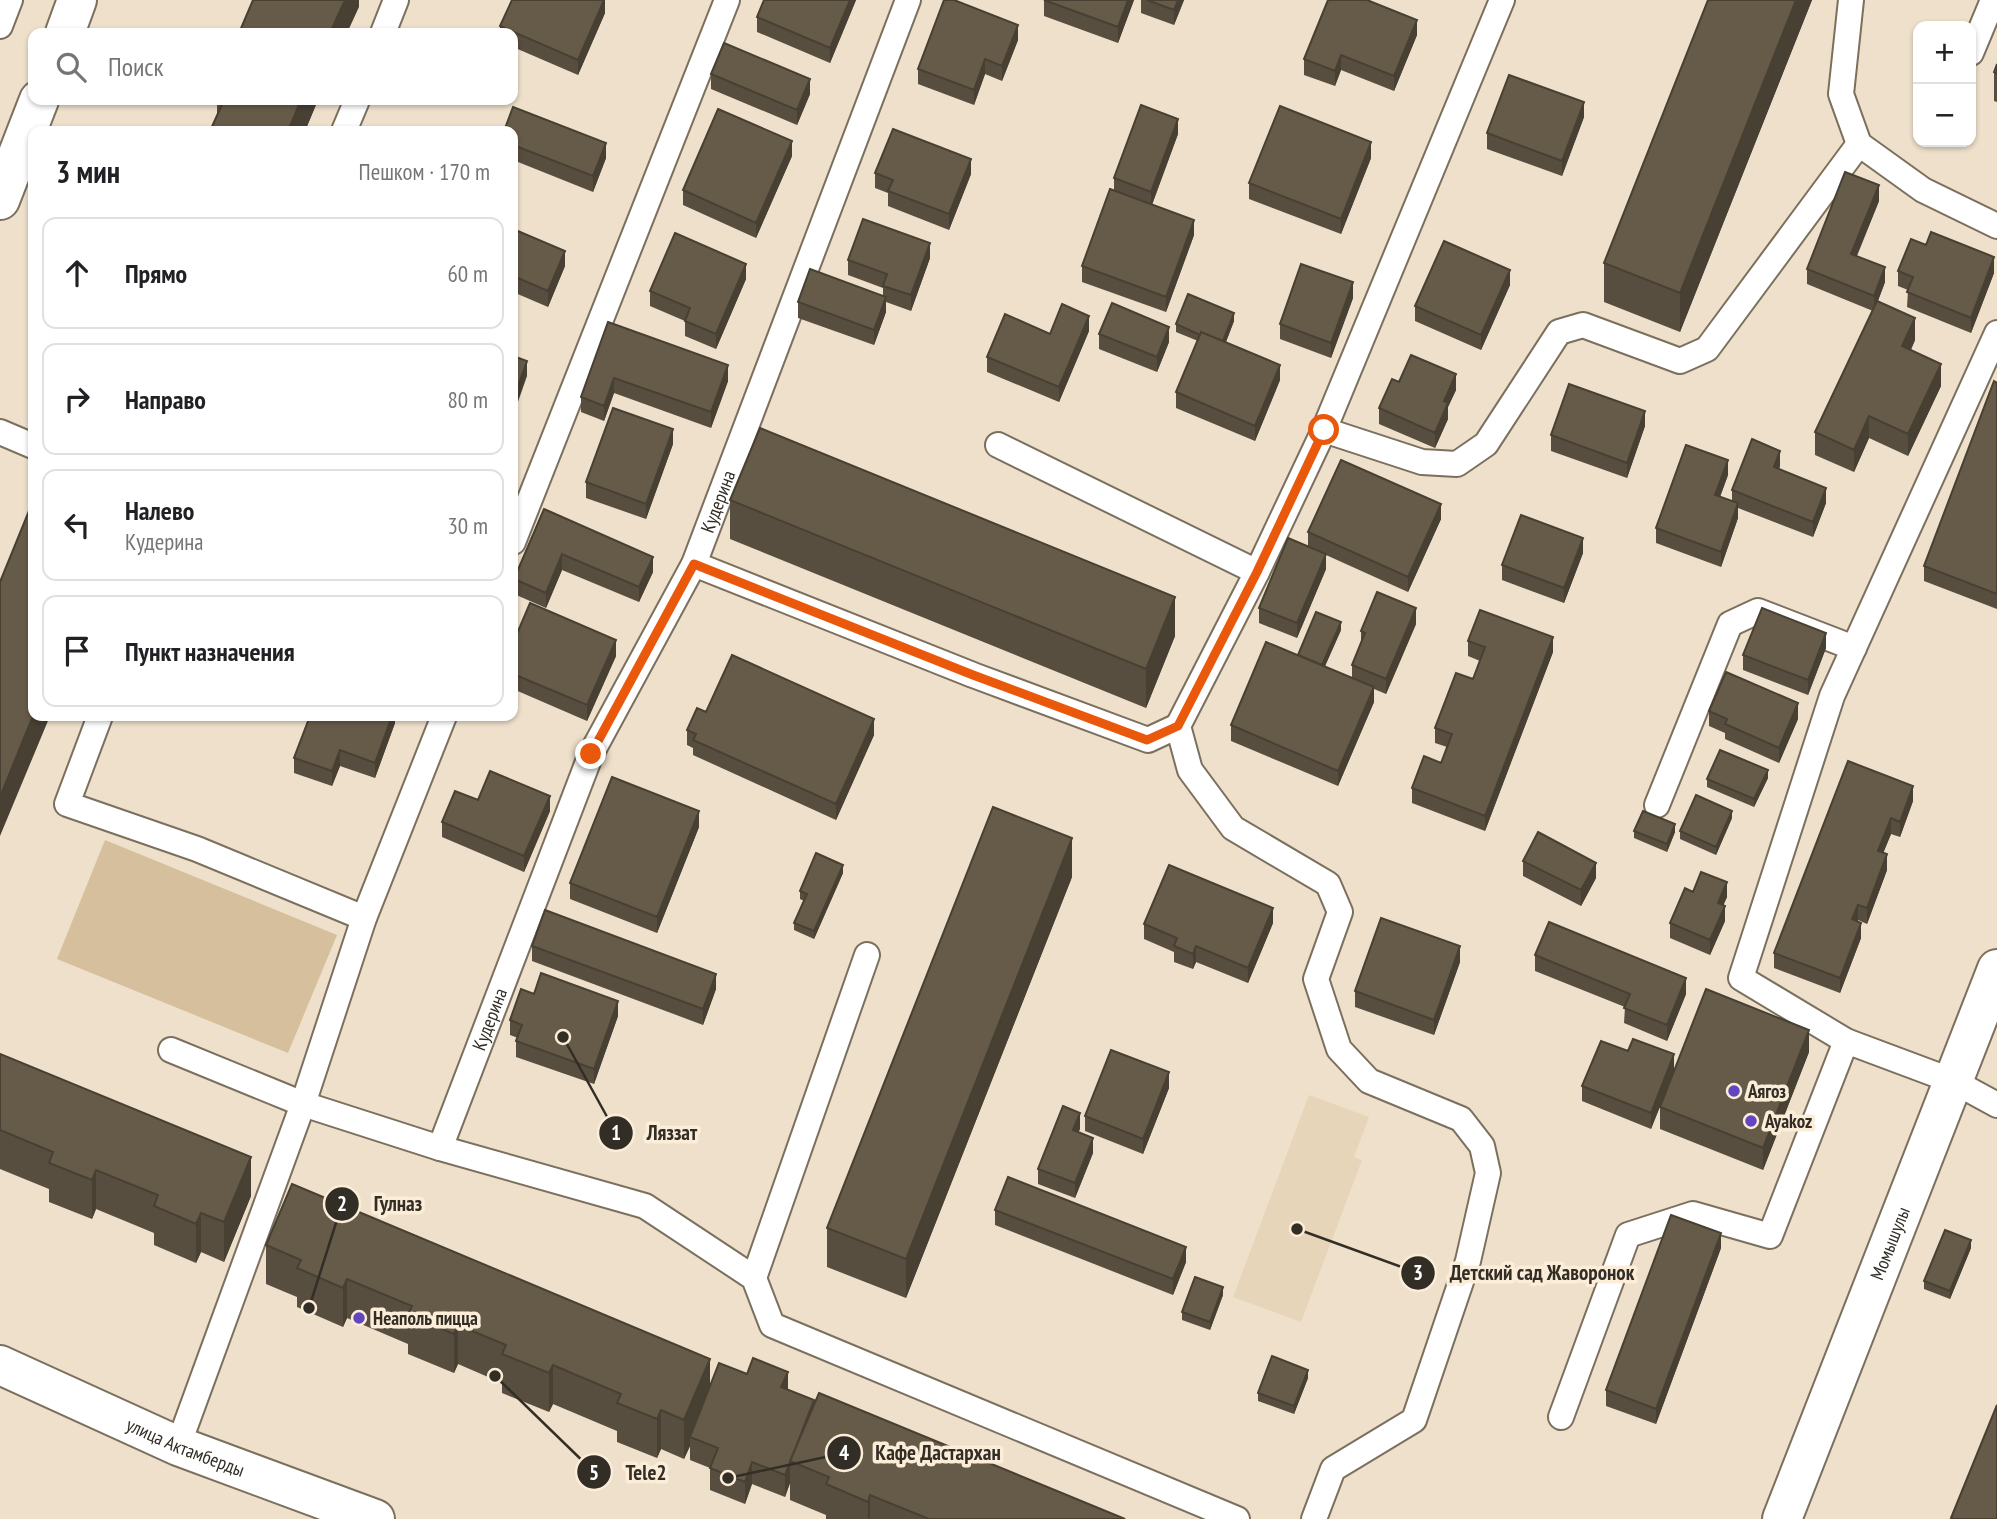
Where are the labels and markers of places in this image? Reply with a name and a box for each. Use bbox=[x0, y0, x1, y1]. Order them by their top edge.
place label: Аягоз bbox=[1747, 1079, 1786, 1103]
marker: Аягоз bbox=[1726, 1083, 1742, 1099]
place label: Ayakoz bbox=[1764, 1109, 1812, 1133]
callout: Ляззат bbox=[598, 1112, 712, 1154]
marker: Ayakoz bbox=[1743, 1113, 1759, 1129]
callout: Гулназ bbox=[325, 1183, 436, 1225]
callout: Детский сад Жаворонок bbox=[1401, 1252, 1648, 1294]
place label: Неаполь пицца bbox=[373, 1306, 478, 1330]
marker: Неаполь пицца bbox=[351, 1310, 367, 1326]
callout: Кафе Дастархан bbox=[827, 1432, 1015, 1474]
callout: Tele2 bbox=[577, 1451, 681, 1493]

